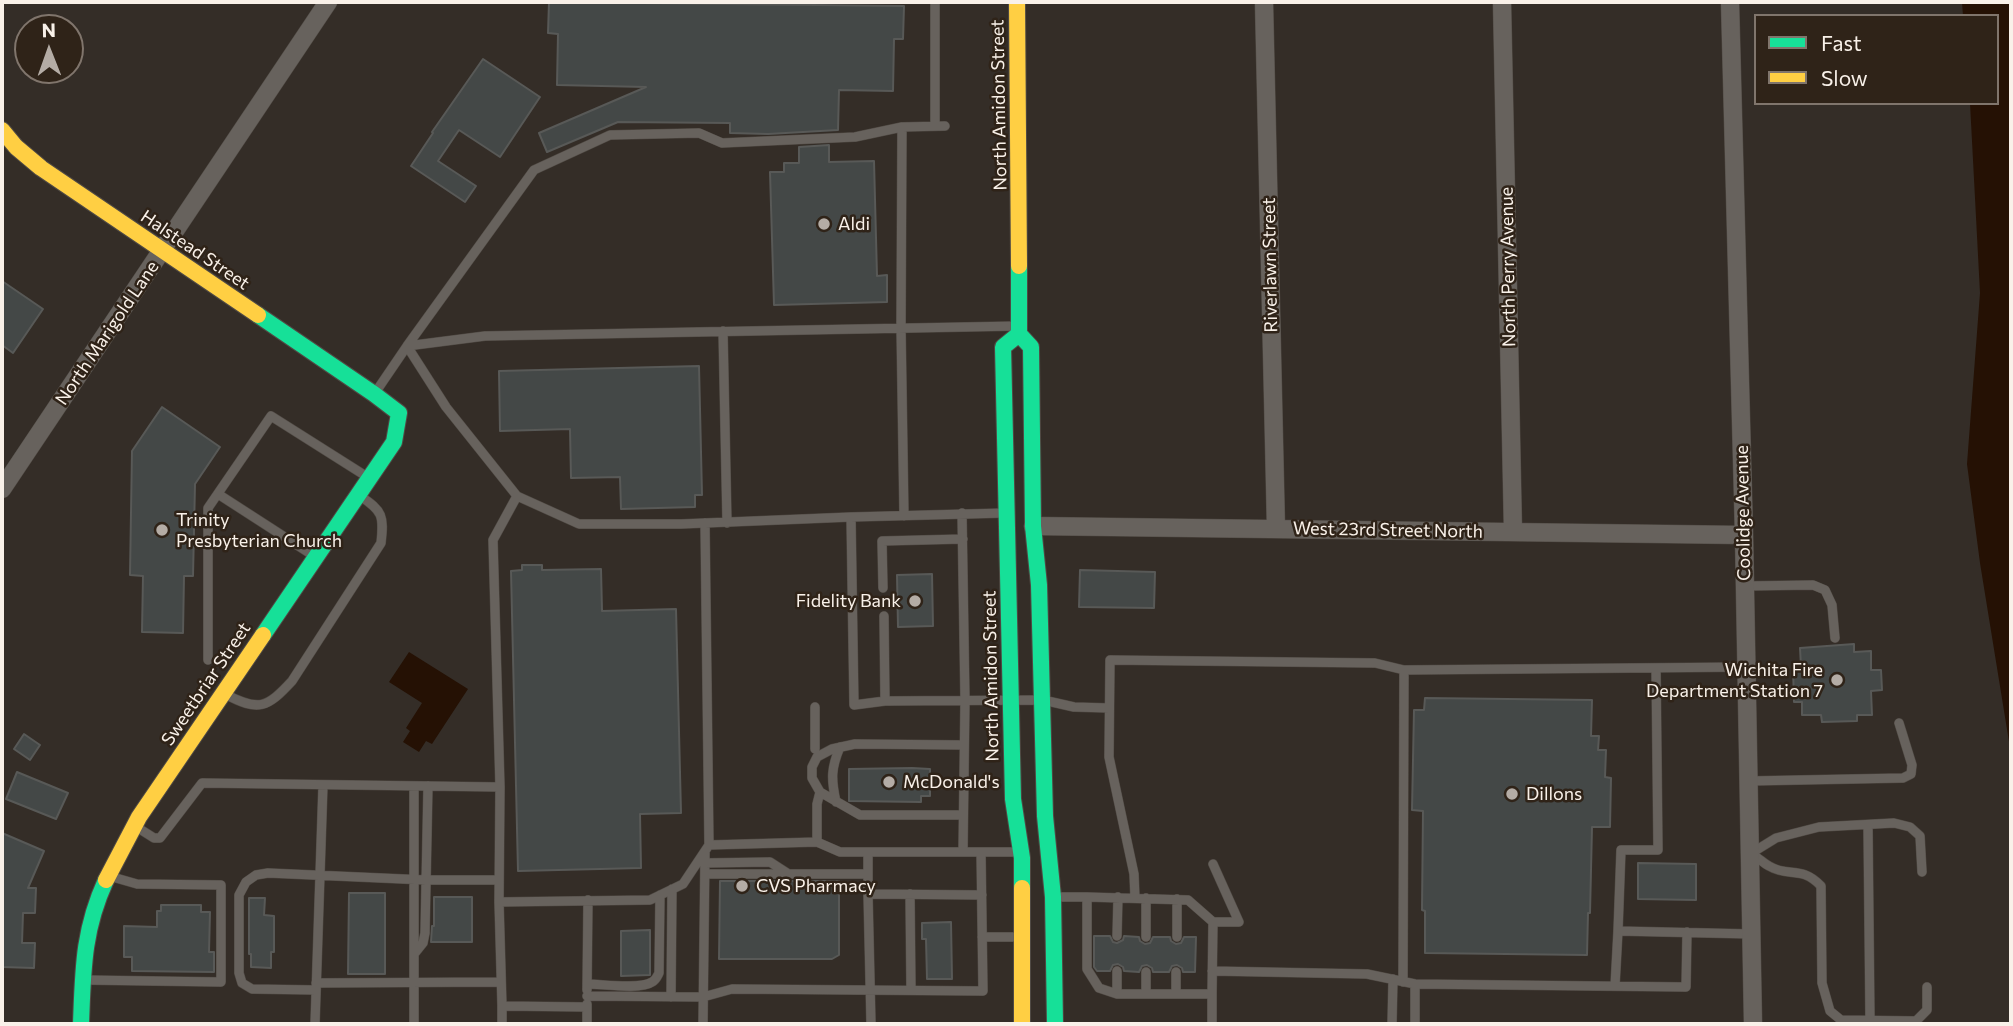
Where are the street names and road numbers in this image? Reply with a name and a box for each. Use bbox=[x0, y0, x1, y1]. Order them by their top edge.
street label: North Amidon Street bbox=[987, 19, 1011, 191]
street label: North Perry Avenue bbox=[1496, 187, 1520, 347]
street label: Riverlawn Street bbox=[1258, 197, 1282, 333]
street label: Halstead Street bbox=[137, 206, 253, 294]
street label: North Marigold Lane bbox=[51, 257, 163, 409]
street label: Coolidge Avenue bbox=[1731, 445, 1755, 581]
street label: West 23rd Street North bbox=[1293, 518, 1483, 542]
street label: North Amidon Street bbox=[979, 590, 1003, 762]
street label: Sweetbriar Street bbox=[157, 618, 255, 750]

